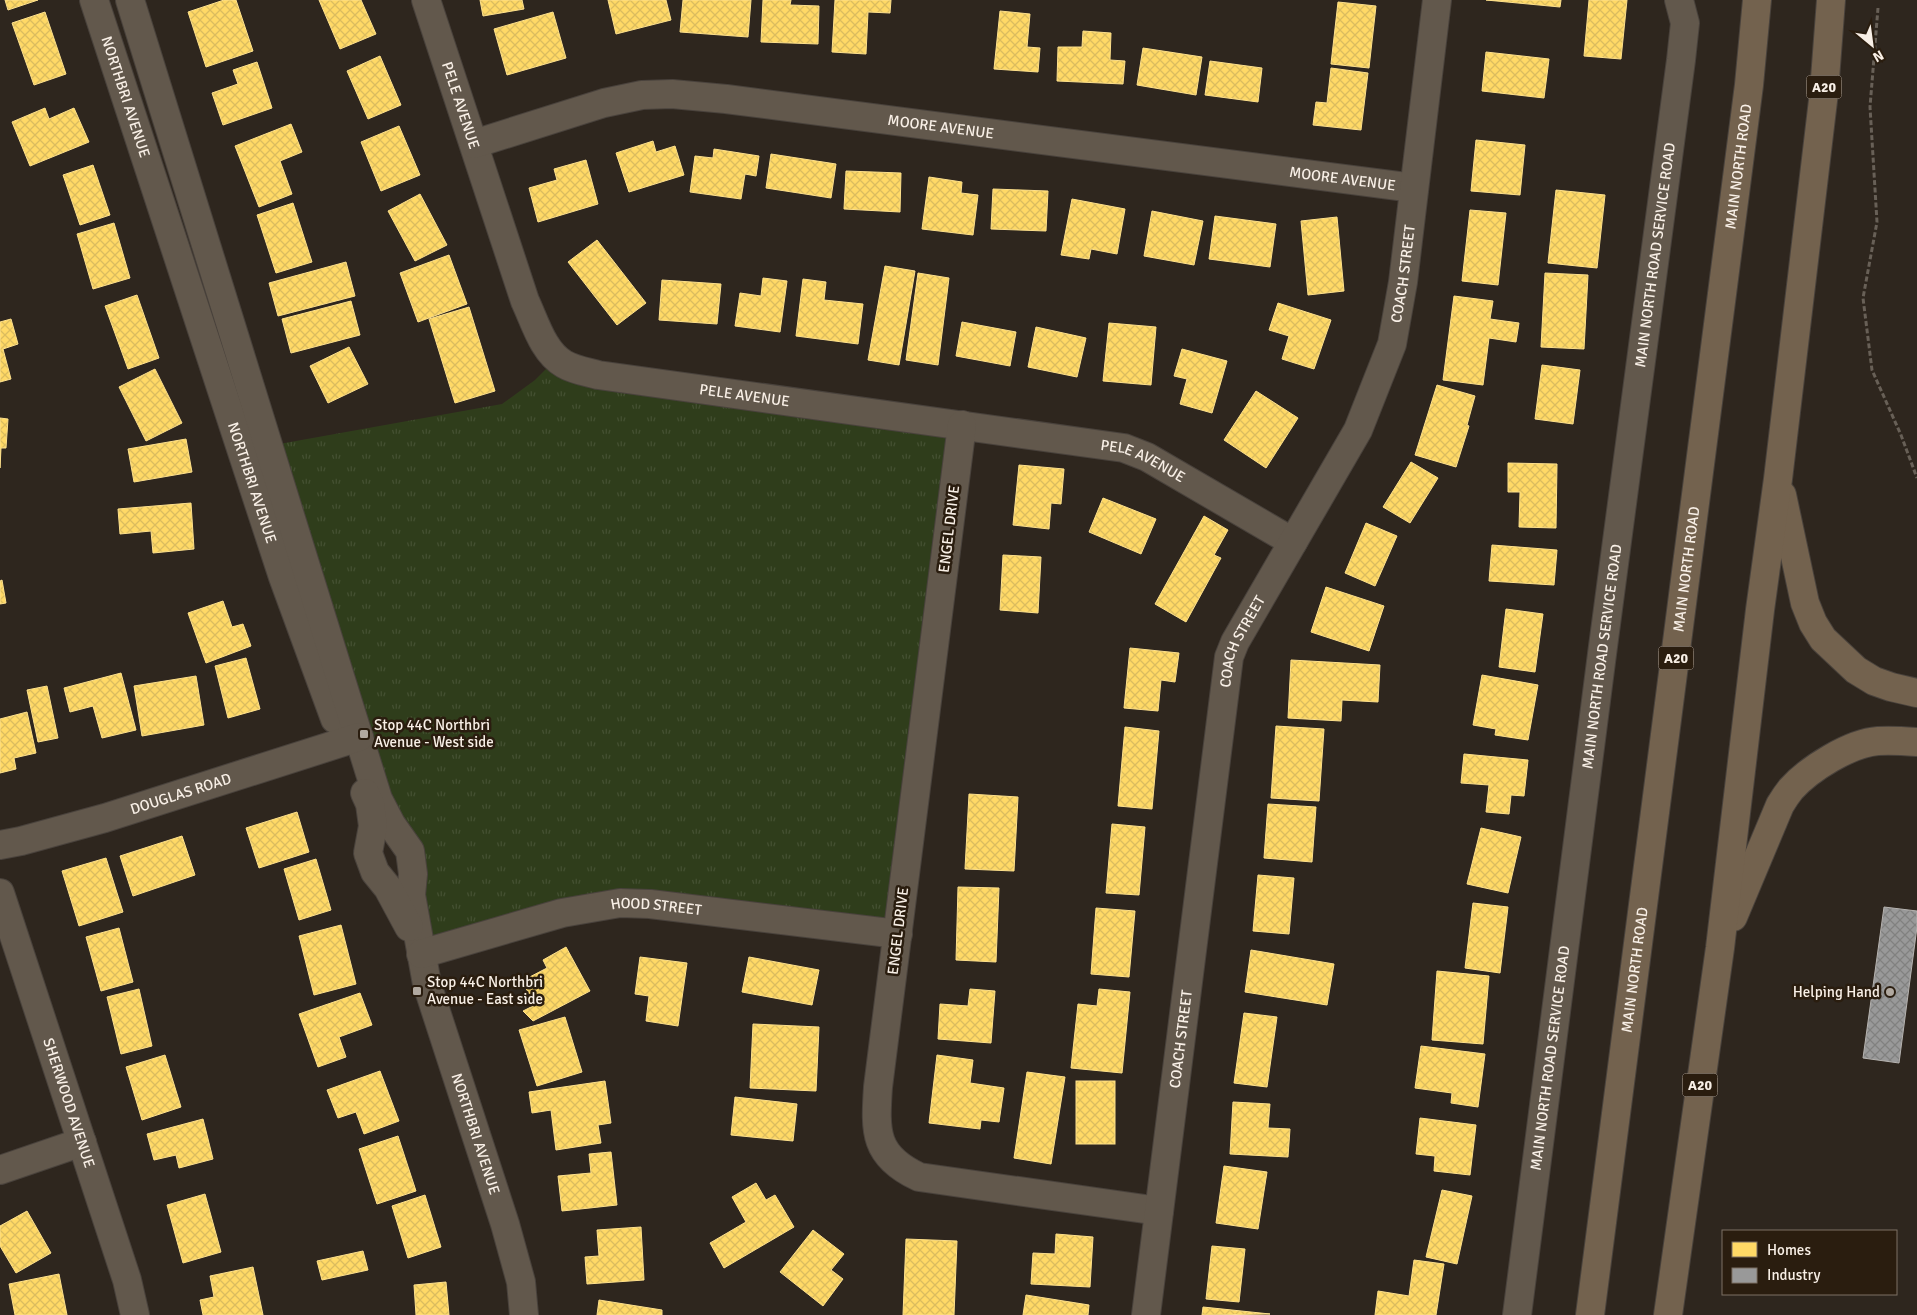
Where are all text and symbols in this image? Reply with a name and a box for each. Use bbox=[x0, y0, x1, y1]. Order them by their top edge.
north arrow bbox=[1847, 20, 1897, 70]
street label: NORTHBRI AVENUE bbox=[98, 34, 154, 160]
text: N bbox=[1870, 46, 1886, 66]
street label: PELE AVENUE bbox=[438, 59, 483, 151]
road number: A20 bbox=[1806, 75, 1842, 98]
street label: MAIN NORTH ROAD bbox=[1721, 103, 1755, 230]
street label: MOORE AVENUE bbox=[887, 111, 995, 143]
street label: MAIN NORTH ROAD SERVICE ROAD bbox=[1631, 141, 1679, 368]
street label: MOORE AVENUE bbox=[1288, 163, 1397, 195]
street label: COACH STREET bbox=[1387, 223, 1419, 324]
street label: PELE AVENUE bbox=[698, 380, 791, 410]
street label: NORTHBRI AVENUE bbox=[224, 420, 280, 546]
street label: PELE AVENUE bbox=[1099, 436, 1188, 486]
street label: ENGEL DRIVE bbox=[935, 484, 963, 574]
street label: MAIN NORTH ROAD bbox=[1669, 505, 1703, 633]
street label: MAIN NORTH ROAD SERVICE ROAD bbox=[1578, 543, 1626, 770]
street label: COACH STREET bbox=[1216, 592, 1269, 689]
road number: A20 bbox=[1658, 646, 1694, 670]
place label: Stop 44C Northbri Avenue - West side bbox=[374, 716, 494, 751]
marker: Stop 44C Northbri Avenue - West side bbox=[358, 728, 370, 740]
street label: DOUGLAS ROAD bbox=[128, 769, 234, 818]
street label: ENGEL DRIVE bbox=[884, 886, 912, 976]
street label: HOOD STREET bbox=[609, 894, 703, 919]
street label: MAIN NORTH ROAD bbox=[1618, 906, 1652, 1034]
street label: MAIN NORTH ROAD SERVICE ROAD bbox=[1527, 945, 1573, 1172]
place label: Stop 44C Northbri Avenue - East side bbox=[427, 973, 543, 1008]
place label: Helping Hand bbox=[1793, 983, 1880, 1001]
marker: Stop 44C Northbri Avenue - East side bbox=[411, 985, 423, 997]
marker: Helping Hand bbox=[1884, 986, 1896, 998]
street label: COACH STREET bbox=[1166, 988, 1196, 1089]
street label: SHERWOOD AVENUE bbox=[39, 1036, 99, 1170]
street label: NORTHBRI AVENUE bbox=[448, 1071, 504, 1197]
road number: A20 bbox=[1682, 1074, 1718, 1096]
legend bbox=[1722, 1230, 1897, 1295]
text: Homes bbox=[1767, 1241, 1811, 1259]
text: Industry bbox=[1767, 1266, 1820, 1284]

